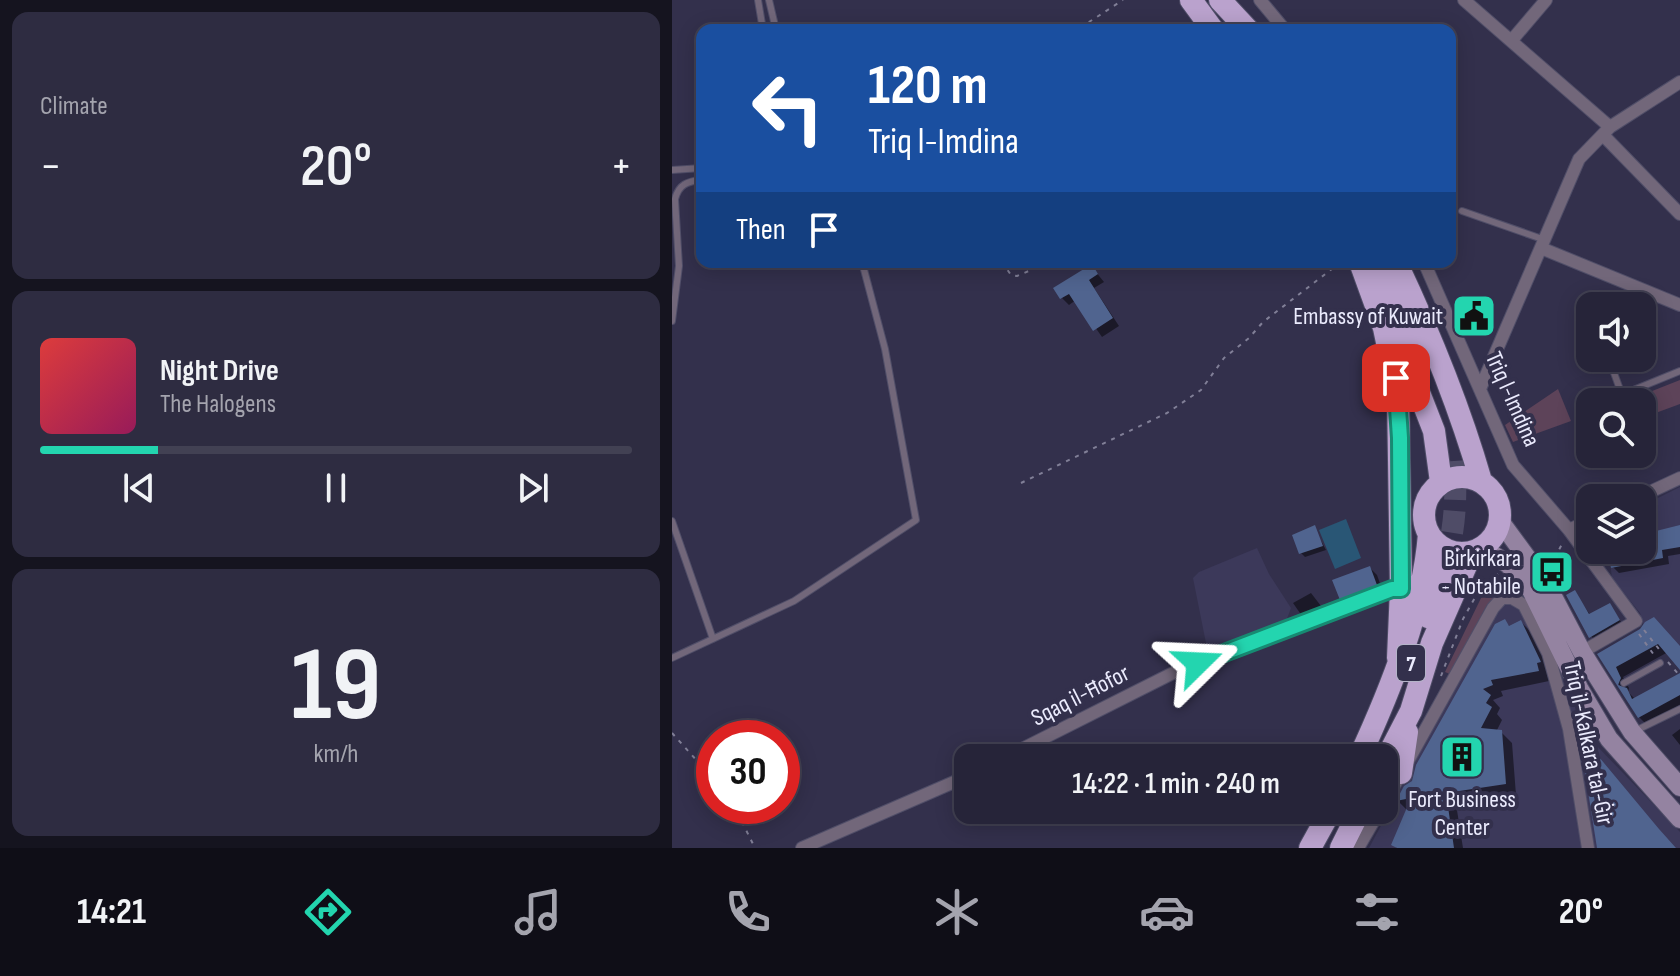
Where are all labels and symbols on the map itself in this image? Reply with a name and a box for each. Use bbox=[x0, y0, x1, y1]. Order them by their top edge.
public building icon: Embassy of Kuwait bbox=[1450, 292, 1498, 340]
place label: Embassy of Kuwait bbox=[1293, 302, 1443, 331]
pin bbox=[1362, 344, 1430, 412]
street label: Triq l-Imdina bbox=[1479, 347, 1546, 451]
place label: Birkirkara - Notabile bbox=[1441, 544, 1521, 601]
bus stop icon: Birkirkara - Notabile bbox=[1528, 548, 1576, 596]
position arrow bbox=[1156, 621, 1240, 705]
road number: 7 bbox=[1397, 645, 1425, 681]
street label: Sqaq il-Ħofor bbox=[1026, 658, 1134, 733]
street label: Triq il-Kalkara tal-Ġir bbox=[1557, 659, 1620, 828]
speed limit sign: 30 bbox=[696, 720, 800, 824]
building icon: Fort Business Center bbox=[1438, 733, 1486, 781]
place label: Fort Business Center bbox=[1408, 785, 1516, 842]

